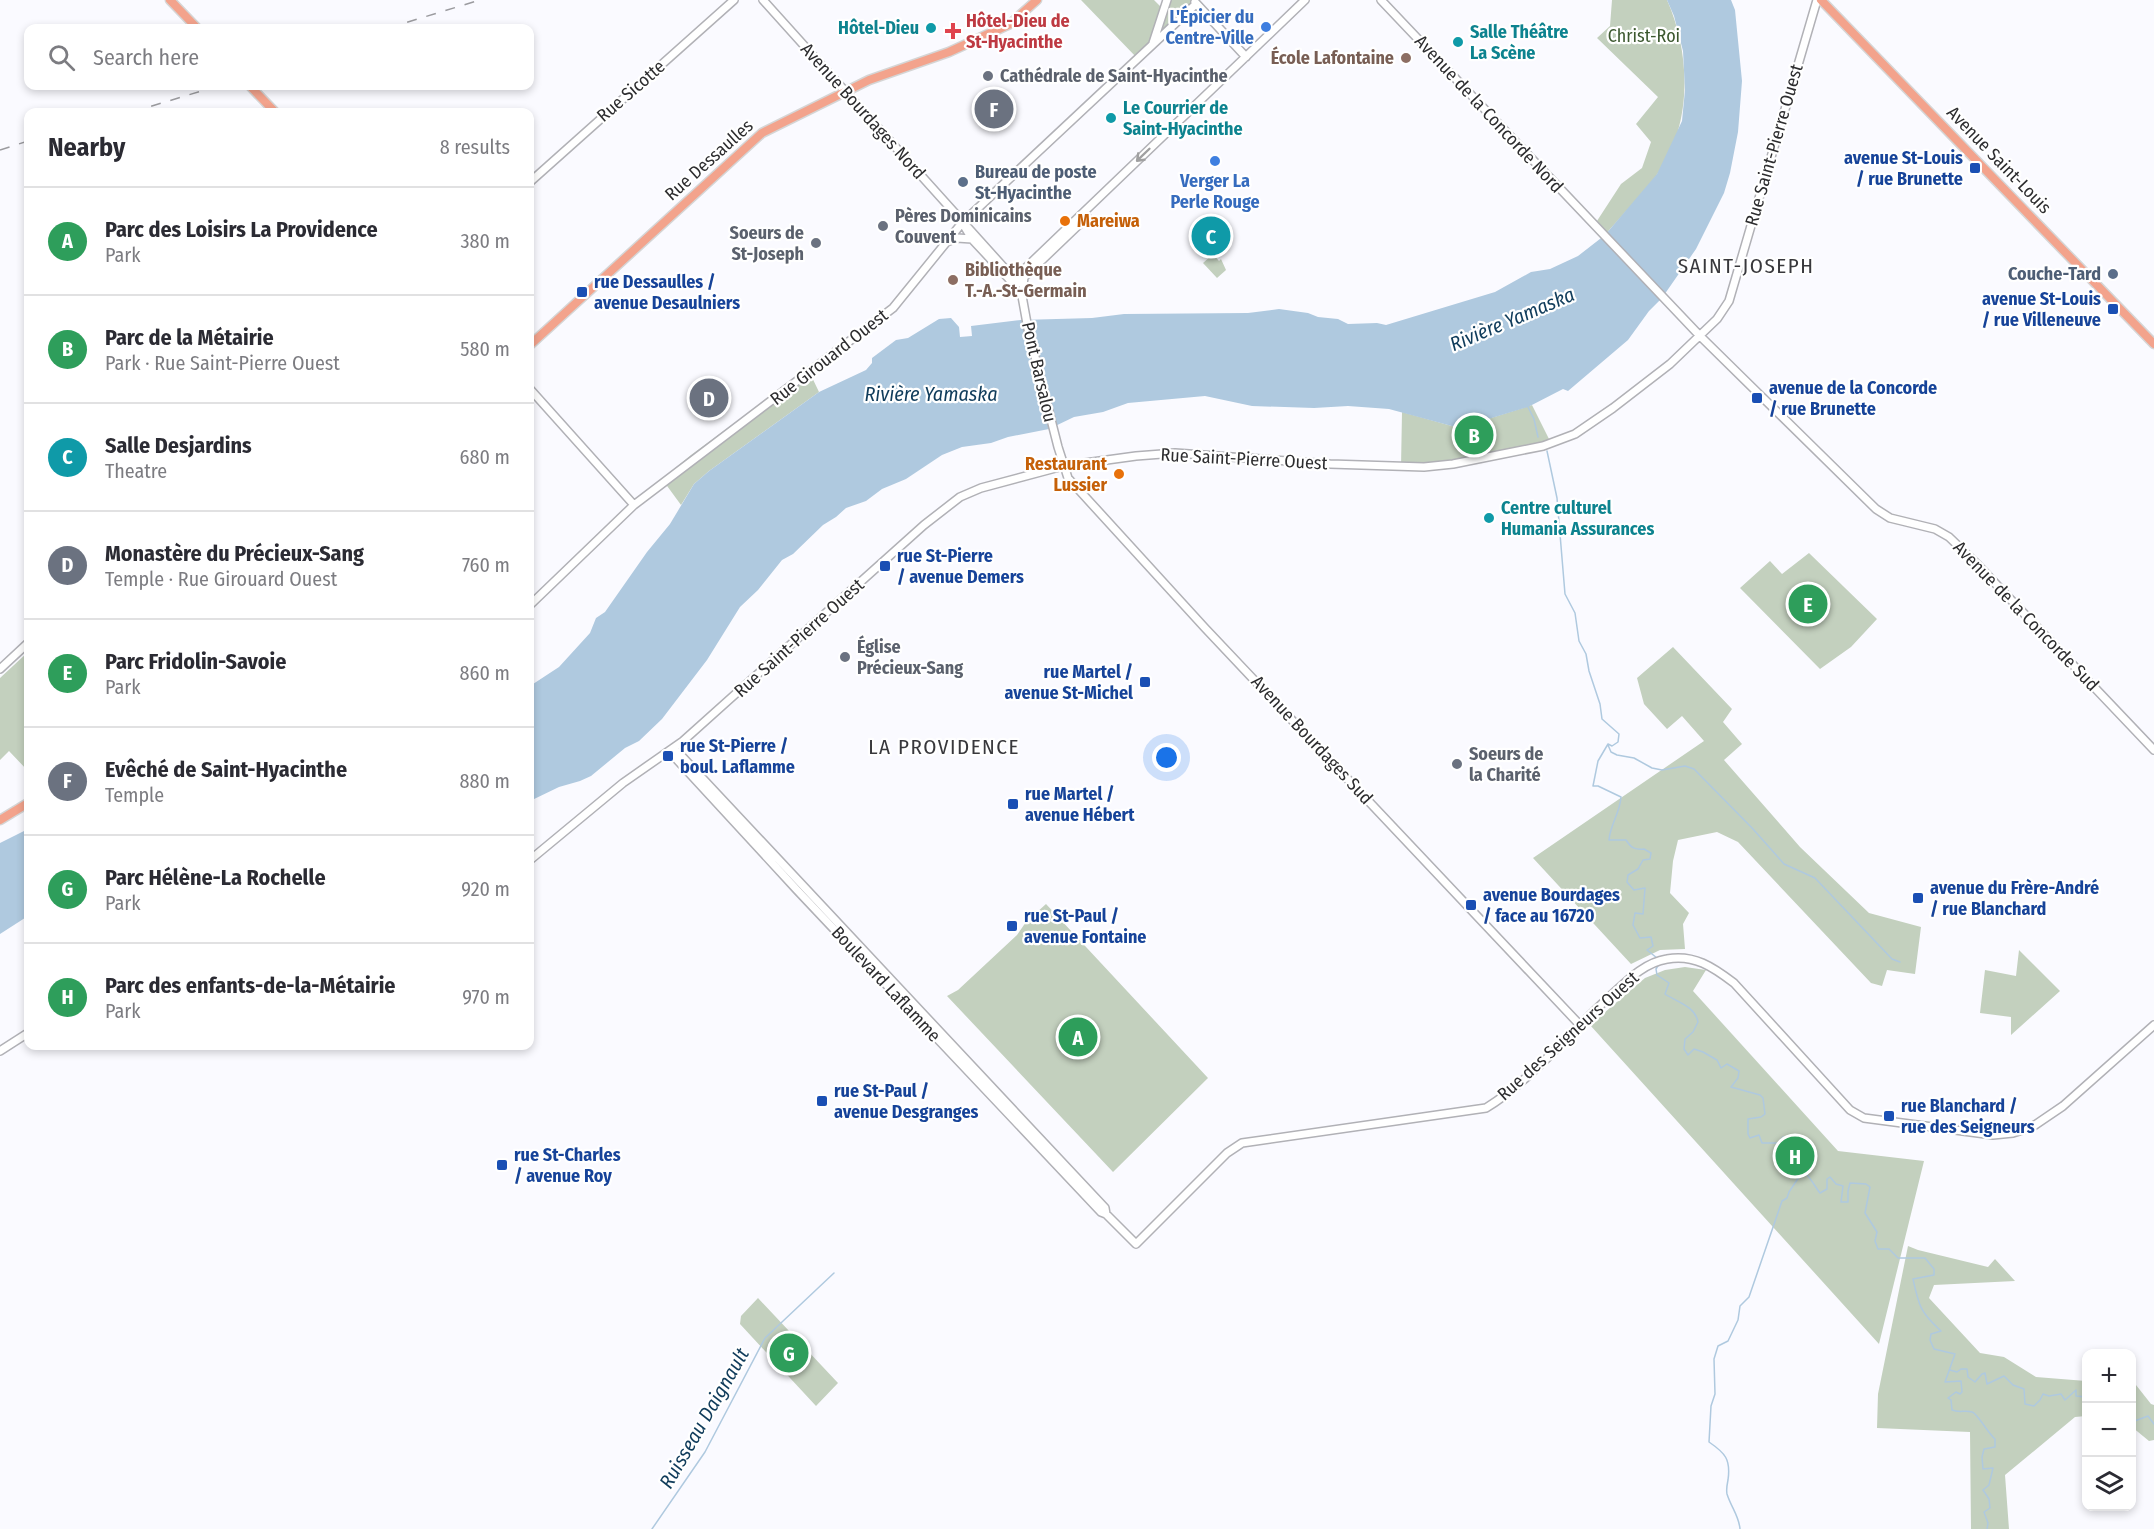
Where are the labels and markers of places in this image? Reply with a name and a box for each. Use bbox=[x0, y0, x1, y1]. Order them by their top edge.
place label: L'Épicier du Centre-Ville bbox=[1165, 5, 1254, 49]
place label: Hôtel-Dieu de St-Hyacinthe bbox=[966, 10, 1070, 53]
place label: Hôtel-Dieu bbox=[838, 17, 919, 39]
marker: L'Épicier du Centre-Ville bbox=[1259, 20, 1273, 34]
marker: Hôtel-Dieu bbox=[924, 21, 938, 35]
place label: Salle Théâtre La Scène bbox=[1470, 21, 1568, 64]
marker: Hôtel-Dieu de St-Hyacinthe bbox=[944, 22, 962, 40]
marker: Salle Théâtre La Scène bbox=[1451, 35, 1465, 49]
place label: École Lafontaine bbox=[1271, 46, 1394, 69]
marker: École Lafontaine bbox=[1399, 51, 1413, 65]
place label: Cathédrale de Saint-Hyacinthe bbox=[1000, 65, 1228, 87]
marker: Cathédrale de Saint-Hyacinthe bbox=[981, 69, 995, 83]
pin: F bbox=[974, 86, 1014, 132]
place label: Le Courrier de Saint-Hyacinthe bbox=[1123, 97, 1243, 140]
marker: Le Courrier de Saint-Hyacinthe bbox=[1104, 111, 1118, 125]
place label: avenue St-Louis / rue Brunette bbox=[1844, 147, 1963, 190]
marker: Verger La Perle Rouge bbox=[1208, 154, 1222, 168]
place label: Bureau de poste St-Hyacinthe bbox=[975, 161, 1097, 204]
marker: avenue St-Louis / rue Brunette bbox=[1968, 161, 1982, 175]
place label: Verger La Perle Rouge bbox=[1170, 170, 1260, 213]
marker: Bureau de poste St-Hyacinthe bbox=[956, 175, 970, 189]
place label: Pères Dominicains Couvent bbox=[895, 205, 1032, 248]
place label: Mareiwa bbox=[1077, 210, 1140, 232]
marker: Mareiwa bbox=[1058, 214, 1072, 228]
pin: C bbox=[1192, 214, 1230, 258]
marker: Pères Dominicains Couvent bbox=[876, 219, 890, 233]
place label: Soeurs de St-Joseph bbox=[730, 222, 804, 265]
marker: Soeurs de St-Joseph bbox=[809, 236, 823, 250]
place label: Bibliothèque T.-A.-St-Germain bbox=[965, 259, 1087, 302]
place label: Couche-Tard bbox=[2008, 263, 2101, 285]
marker: Couche-Tard bbox=[2106, 267, 2120, 281]
place label: rue Dessaulles / avenue Desaulniers bbox=[594, 271, 740, 314]
marker: Bibliothèque T.-A.-St-Germain bbox=[946, 273, 960, 287]
marker: rue Dessaulles / avenue Desaulniers bbox=[575, 285, 589, 299]
place label: avenue St-Louis / rue Villeneuve bbox=[1982, 288, 2101, 331]
marker: avenue St-Louis / rue Villeneuve bbox=[2106, 302, 2120, 316]
pin: D bbox=[690, 376, 728, 420]
place label: avenue de la Concorde / rue Brunette bbox=[1769, 377, 1937, 420]
marker: avenue de la Concorde / rue Brunette bbox=[1750, 391, 1764, 405]
pin: B bbox=[1454, 412, 1494, 458]
place label: Restaurant Lussier bbox=[1025, 453, 1108, 496]
marker: Restaurant Lussier bbox=[1112, 467, 1126, 481]
place label: Centre culturel Humania Assurances bbox=[1501, 497, 1654, 540]
marker: Centre culturel Humania Assurances bbox=[1482, 511, 1496, 525]
place label: rue St-Pierre / avenue Demers bbox=[897, 545, 1024, 588]
marker: rue St-Pierre / avenue Demers bbox=[878, 559, 892, 573]
pin: E bbox=[1788, 582, 1828, 626]
place label: Église Précieux-Sang bbox=[857, 635, 963, 679]
marker: Église Précieux-Sang bbox=[838, 650, 852, 664]
place label: rue Martel / avenue St-Michel bbox=[1005, 661, 1133, 704]
marker: rue Martel / avenue St-Michel bbox=[1138, 675, 1152, 689]
place label: rue St-Pierre / boul. Laflamme bbox=[680, 735, 795, 778]
place label: Soeurs de la Charité bbox=[1469, 743, 1543, 786]
marker: rue St-Pierre / boul. Laflamme bbox=[661, 749, 675, 763]
marker: Soeurs de la Charité bbox=[1450, 757, 1464, 771]
place label: rue Martel / avenue Hébert bbox=[1025, 783, 1135, 826]
marker: rue Martel / avenue Hébert bbox=[1006, 797, 1020, 811]
place label: avenue du Frère-André / rue Blanchard bbox=[1930, 877, 2099, 920]
place label: avenue Bourdages / face au 16720 bbox=[1483, 884, 1620, 927]
marker: avenue du Frère-André / rue Blanchard bbox=[1911, 891, 1925, 905]
marker: avenue Bourdages / face au 16720 bbox=[1464, 898, 1478, 912]
place label: rue St-Paul / avenue Fontaine bbox=[1024, 905, 1146, 948]
marker: rue St-Paul / avenue Fontaine bbox=[1005, 919, 1019, 933]
pin: A bbox=[1058, 1014, 1098, 1060]
place label: rue St-Paul / avenue Desgranges bbox=[834, 1080, 979, 1123]
marker: rue St-Paul / avenue Desgranges bbox=[815, 1094, 829, 1108]
place label: rue Blanchard / rue des Seigneurs bbox=[1901, 1095, 2035, 1138]
marker: rue Blanchard / rue des Seigneurs bbox=[1882, 1109, 1896, 1123]
pin: H bbox=[1776, 1134, 1814, 1178]
place label: rue St-Charles / avenue Roy bbox=[514, 1144, 621, 1187]
marker: rue St-Charles / avenue Roy bbox=[495, 1158, 509, 1172]
pin: G bbox=[770, 1330, 808, 1376]

